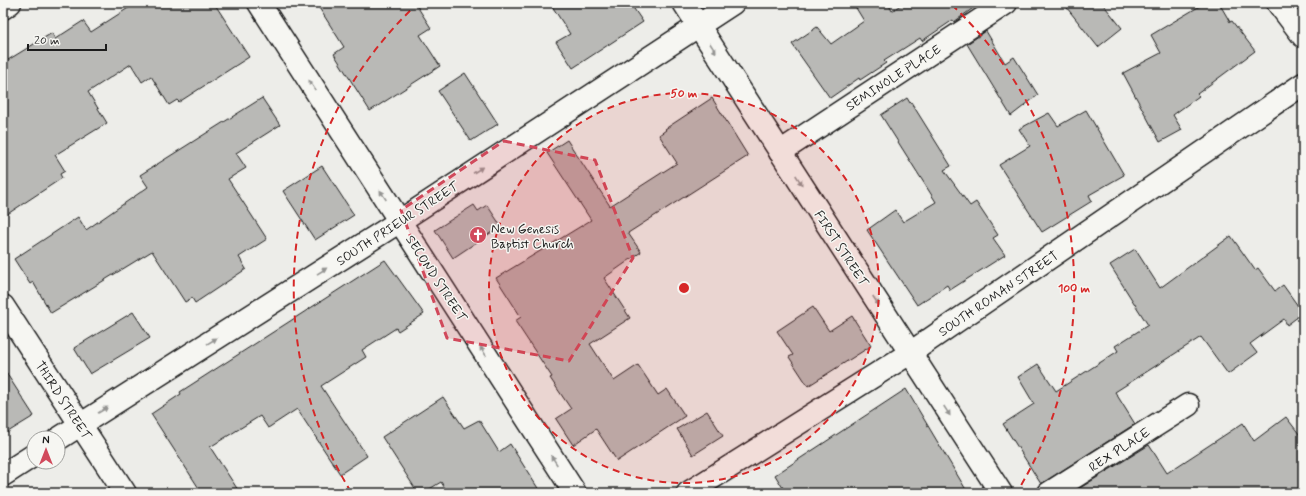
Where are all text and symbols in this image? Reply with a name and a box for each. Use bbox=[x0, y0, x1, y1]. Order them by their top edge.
scale bar bbox=[28, 26, 106, 52]
text: 20 m bbox=[34, 33, 60, 49]
street label: SEMINOLE PLACE bbox=[843, 41, 945, 115]
one-way arrow bbox=[709, 42, 717, 53]
one-way arrow bbox=[308, 80, 316, 90]
text: 50 m bbox=[671, 86, 698, 102]
one-way arrow bbox=[473, 166, 483, 174]
one-way arrow bbox=[795, 174, 802, 186]
street label: SOUTH PRIEUR STREET bbox=[334, 178, 463, 270]
one-way arrow bbox=[379, 189, 387, 200]
street label: FIRST STREET bbox=[810, 207, 872, 291]
place label: New Genesis Baptist Church bbox=[491, 221, 574, 253]
church icon: New Genesis Baptist Church bbox=[468, 225, 488, 245]
street label: SECOND STREET bbox=[401, 232, 471, 326]
street label: SOUTH ROMAN STREET bbox=[936, 247, 1063, 341]
one-way arrow bbox=[317, 267, 327, 275]
centre of rings bbox=[677, 281, 691, 295]
text: 100 m bbox=[1058, 281, 1091, 297]
one-way arrow bbox=[873, 296, 880, 307]
one-way arrow bbox=[206, 337, 218, 344]
one-way arrow bbox=[480, 345, 487, 357]
street label: THIRD STREET bbox=[31, 358, 95, 444]
one-way arrow bbox=[943, 405, 951, 416]
one-way arrow bbox=[97, 407, 108, 414]
street label: REX PLACE bbox=[1086, 424, 1154, 476]
north arrow bbox=[26, 430, 66, 470]
text: N bbox=[42, 434, 50, 448]
one-way arrow bbox=[550, 455, 558, 465]

